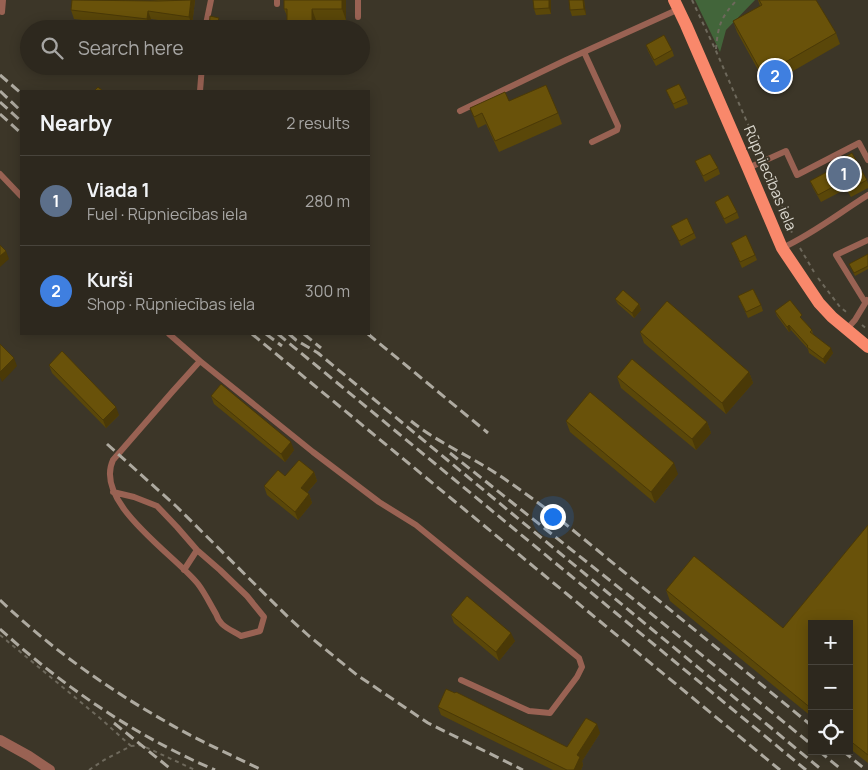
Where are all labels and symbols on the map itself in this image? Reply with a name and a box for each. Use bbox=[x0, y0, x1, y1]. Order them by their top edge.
pin: 2 bbox=[759, 57, 791, 95]
street label: Rūpniecības iela bbox=[739, 122, 802, 234]
pin: 1 bbox=[828, 155, 860, 193]
your location bbox=[540, 504, 566, 530]

